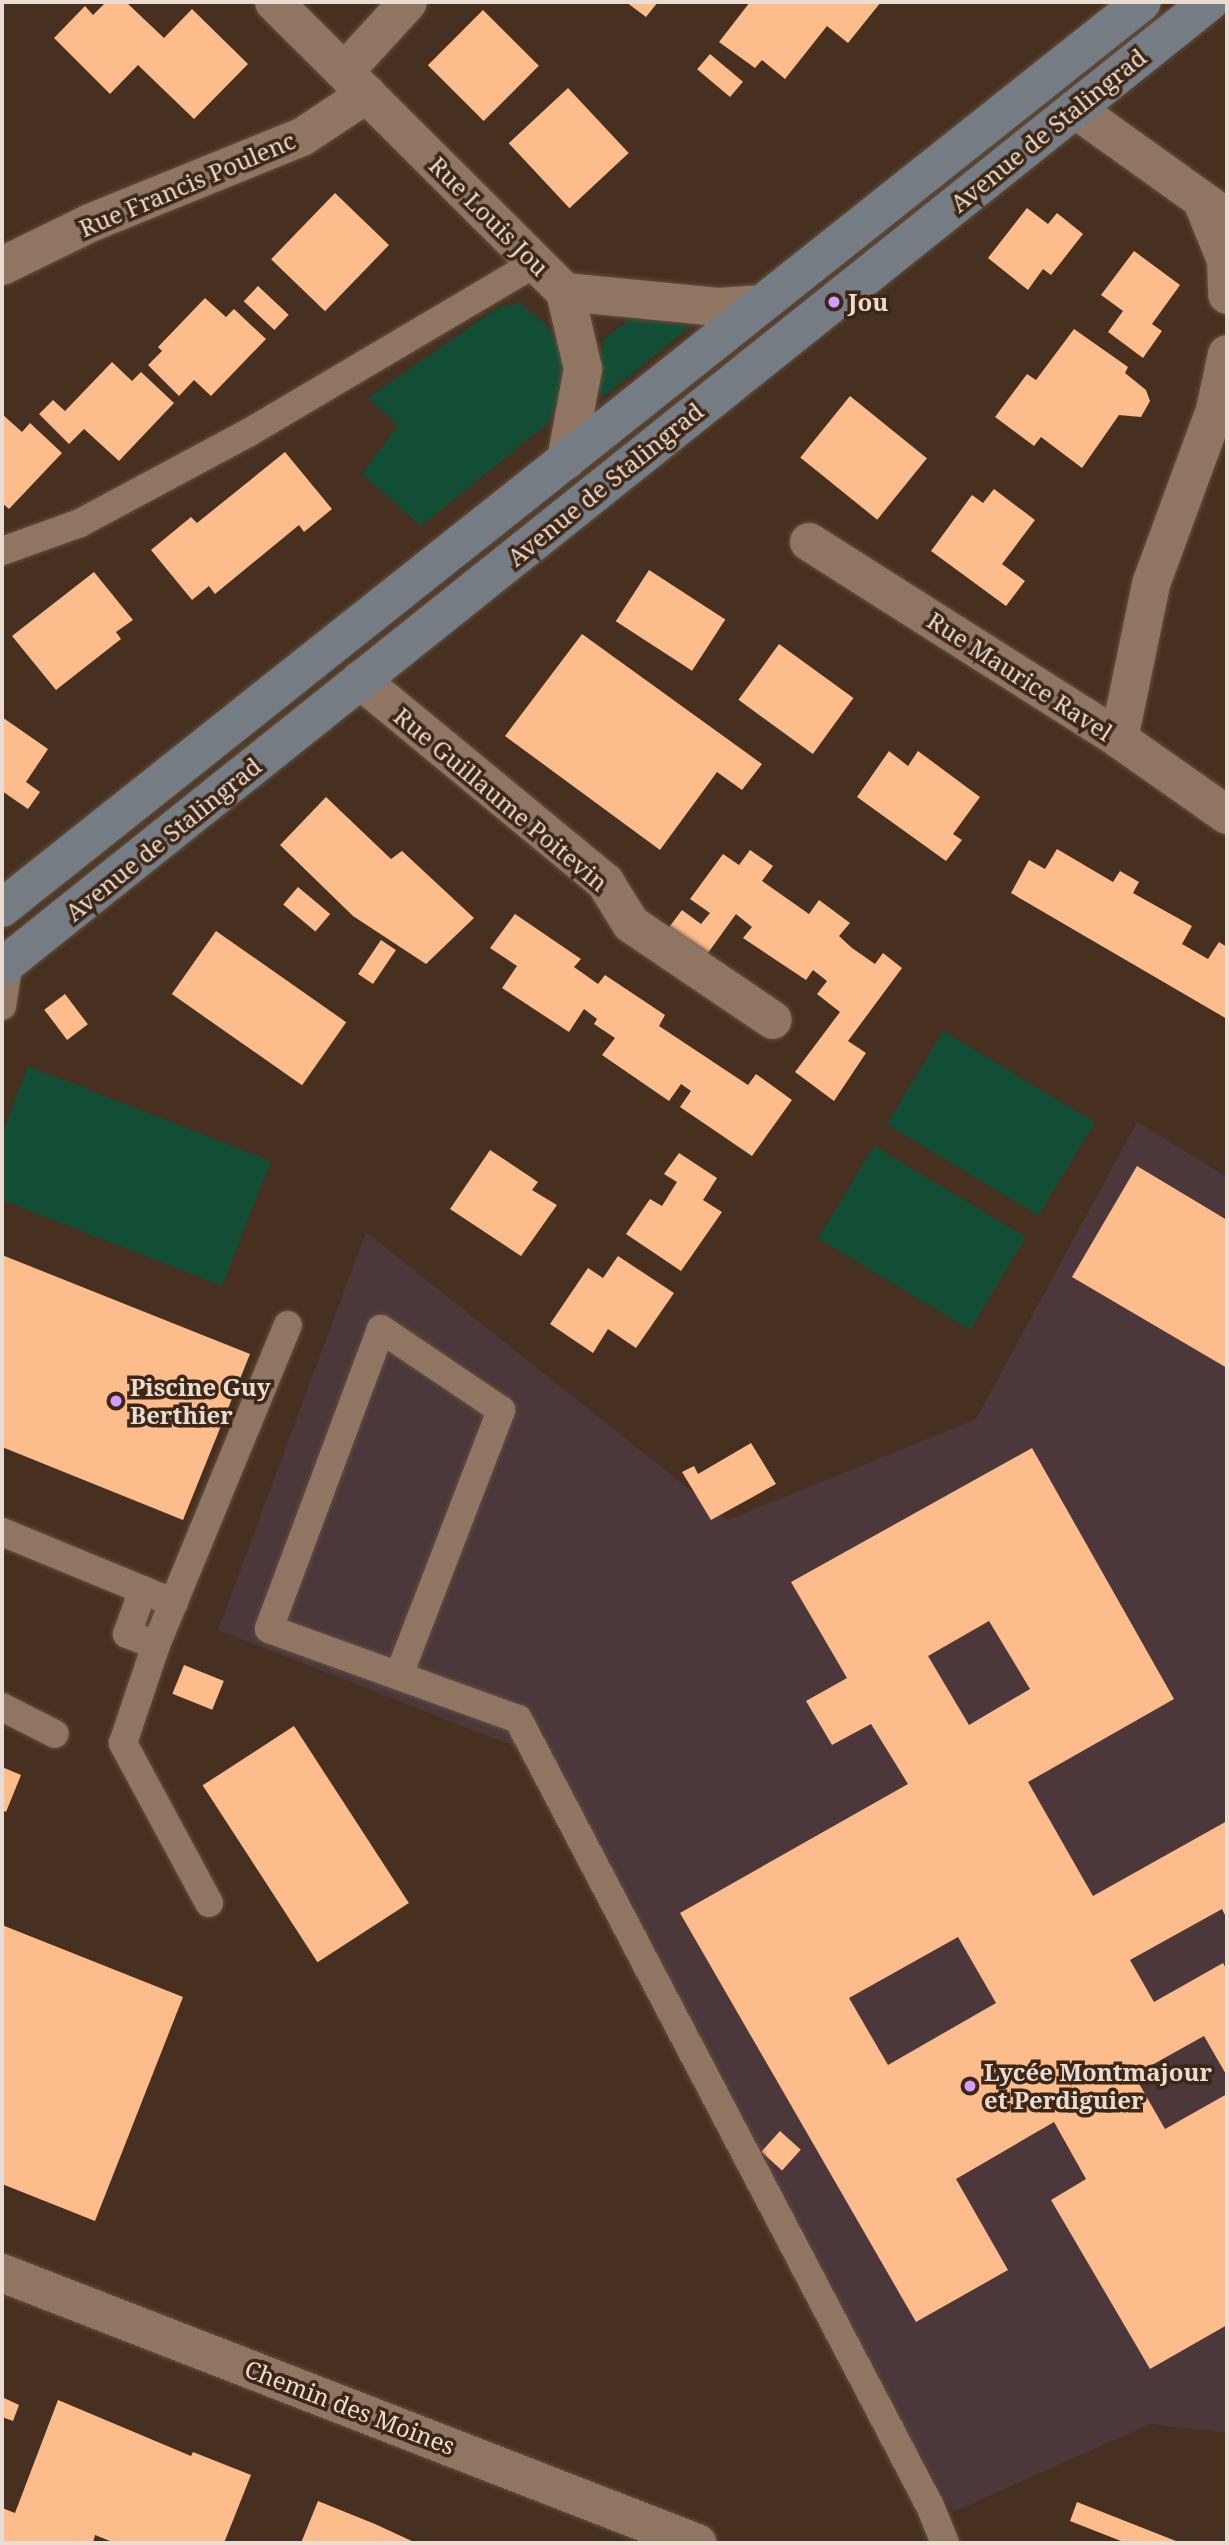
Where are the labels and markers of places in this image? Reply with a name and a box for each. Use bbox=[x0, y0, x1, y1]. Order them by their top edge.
place label: Jou bbox=[848, 288, 888, 316]
marker: Jou bbox=[826, 294, 842, 310]
place label: Piscine Guy Berthier bbox=[130, 1373, 271, 1429]
marker: Piscine Guy Berthier bbox=[108, 1393, 124, 1409]
place label: Lycée Montmajour et Perdiguier bbox=[984, 2058, 1212, 2114]
marker: Lycée Montmajour et Perdiguier bbox=[962, 2078, 978, 2094]

